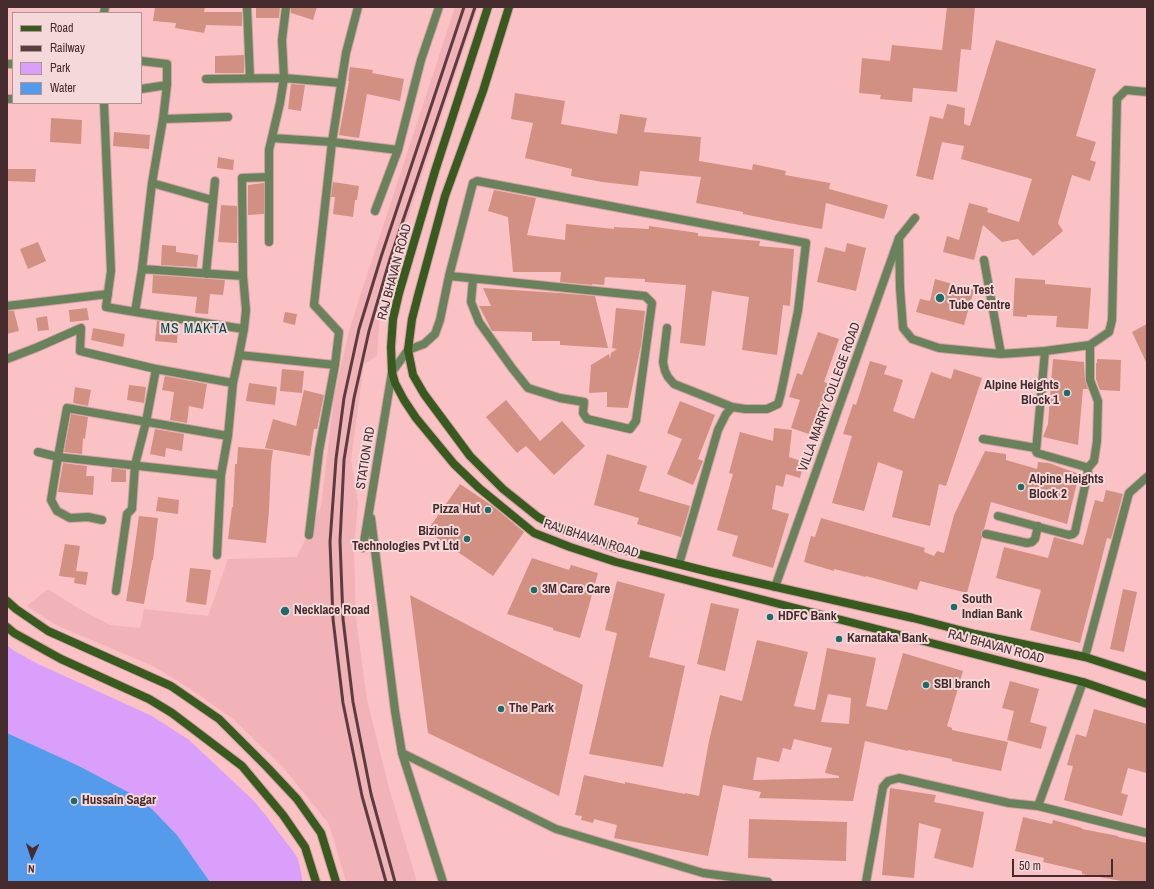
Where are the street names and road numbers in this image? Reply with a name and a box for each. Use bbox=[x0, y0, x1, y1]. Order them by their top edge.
street label: RAJ BHAVAN ROAD bbox=[375, 222, 415, 322]
street label: VILLA MARRY COLLEGE ROAD bbox=[796, 320, 864, 474]
street label: STATION RD bbox=[353, 426, 379, 490]
street label: RAJ BHAVAN ROAD bbox=[541, 516, 641, 562]
street label: RAJ BHAVAN ROAD bbox=[946, 627, 1046, 667]

